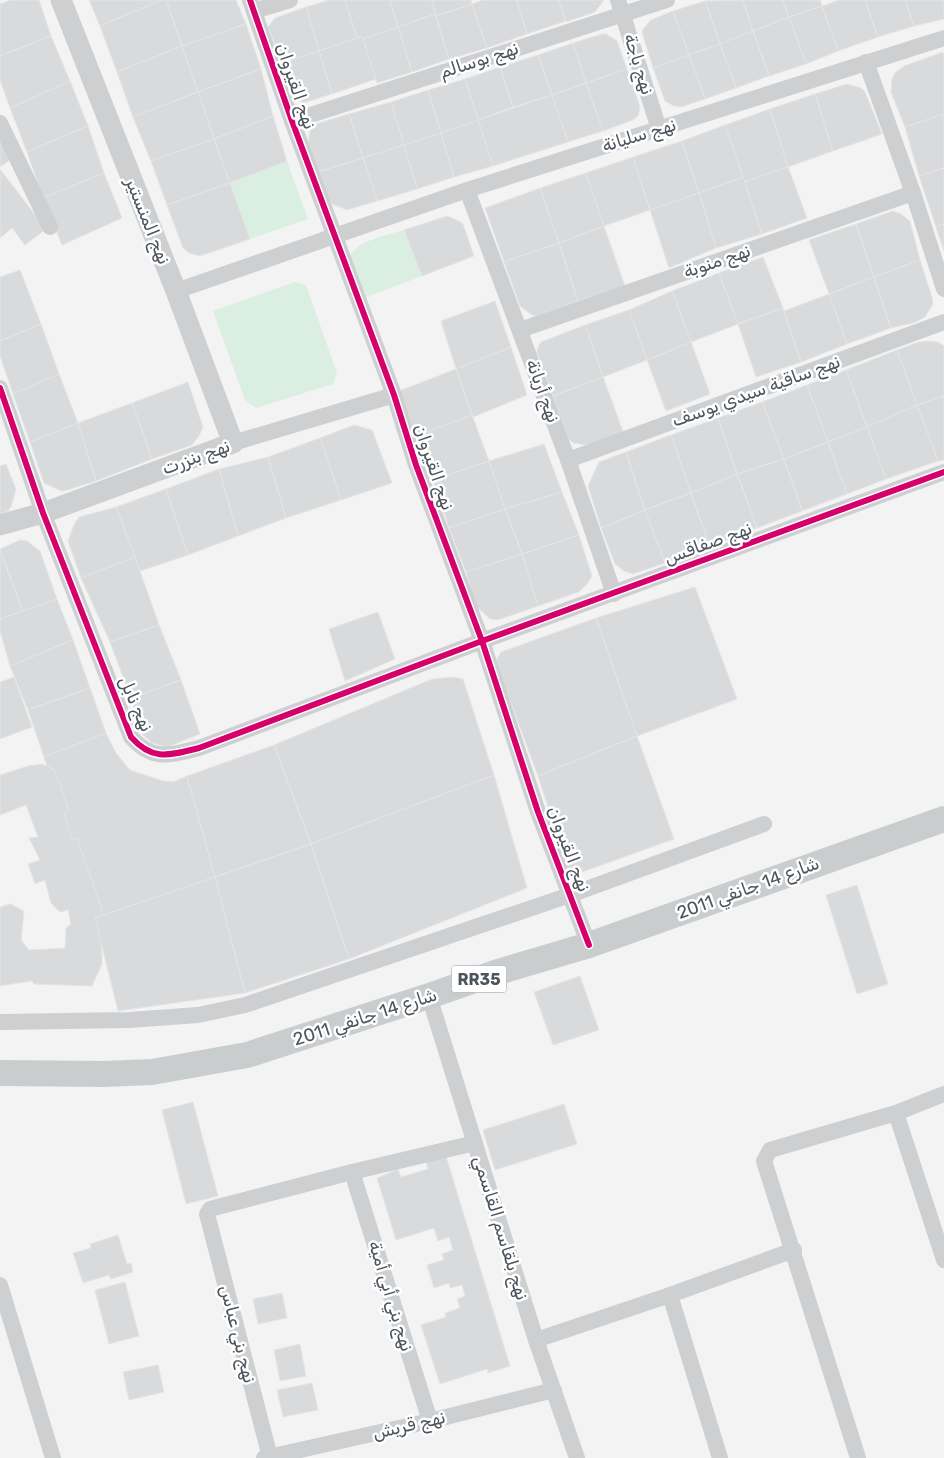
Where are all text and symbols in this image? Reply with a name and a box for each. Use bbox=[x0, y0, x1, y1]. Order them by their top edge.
street label: نهج باجة bbox=[618, 31, 659, 98]
street label: نهج بوسالم bbox=[437, 37, 522, 84]
street label: نهج القيروان bbox=[270, 40, 321, 132]
street label: نهج سليانة bbox=[599, 113, 679, 158]
street label: نهج المنستير bbox=[119, 173, 175, 268]
street label: نهج منوبة bbox=[680, 239, 754, 284]
street label: نهج ساقية سيدي يوسف bbox=[669, 350, 844, 433]
street label: نهج أريانة bbox=[520, 356, 565, 426]
street label: نهج القيروان bbox=[408, 421, 459, 513]
street label: نهج بنزرت bbox=[159, 435, 233, 480]
street label: نهج صفاقس bbox=[661, 517, 755, 570]
street label: نهج نابل bbox=[113, 673, 158, 736]
street label: نهج القيروان bbox=[542, 803, 595, 895]
street label: شارع 14 جانفي 2011 bbox=[674, 852, 823, 926]
road number: RR35 bbox=[452, 966, 506, 992]
street label: شارع 14 جانفي 2011 bbox=[290, 983, 440, 1053]
street label: نهج بلقاسم القاسمي bbox=[467, 1153, 533, 1303]
street label: نهج بني أبي أمية bbox=[362, 1238, 418, 1355]
street label: نهج بني عباس bbox=[213, 1283, 261, 1386]
street label: نهج قريش bbox=[370, 1406, 448, 1445]

